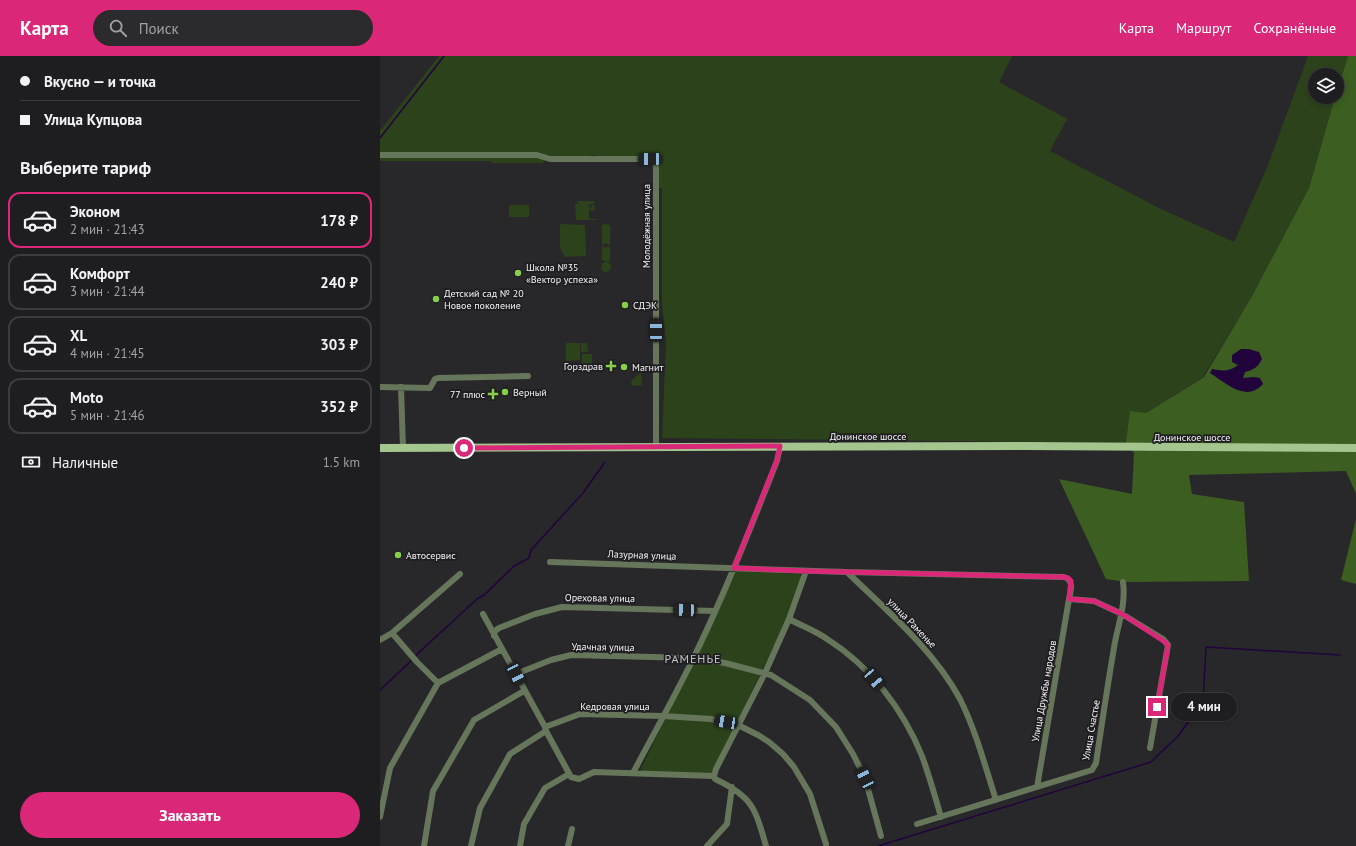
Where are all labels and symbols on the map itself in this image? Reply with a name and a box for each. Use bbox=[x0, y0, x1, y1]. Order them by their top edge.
car bbox=[638, 153, 662, 165]
street label: Молодёжная улица bbox=[640, 184, 653, 268]
place label: Школа №35 «Вектор успеха» bbox=[526, 261, 598, 286]
marker: Школа №35 «Вектор успеха» bbox=[513, 268, 523, 278]
place label: Детский сад № 20 Новое поколение bbox=[444, 287, 524, 312]
marker: Детский сад № 20 Новое поколение bbox=[431, 294, 441, 304]
place label: СДЭК bbox=[633, 299, 657, 312]
marker: СДЭК bbox=[620, 300, 630, 310]
car bbox=[650, 318, 662, 342]
place label: Горздрав bbox=[564, 360, 603, 373]
marker: Горздрав bbox=[606, 361, 616, 371]
place label: Магнит bbox=[632, 361, 663, 374]
marker: Магнит bbox=[619, 362, 629, 372]
place label: Верный bbox=[513, 386, 547, 399]
marker: Верный bbox=[500, 387, 510, 397]
place label: 77 плюс bbox=[450, 388, 485, 401]
marker: 77 плюс bbox=[488, 389, 498, 399]
street label: Донинское шоссе bbox=[830, 430, 906, 443]
street label: Донинское шоссе bbox=[1154, 431, 1230, 444]
route start bbox=[455, 439, 473, 457]
street label: Лазурная улица bbox=[606, 547, 677, 563]
place label: Автосервис bbox=[406, 549, 456, 562]
marker: Автосервис bbox=[393, 550, 403, 560]
street label: Ореховая улица bbox=[565, 591, 635, 605]
street label: улица Раменье bbox=[885, 595, 939, 651]
car bbox=[673, 604, 697, 616]
street label: Улица Дружбы народов bbox=[1029, 639, 1059, 743]
street label: Удачная улица bbox=[571, 640, 635, 654]
district label: РАМЕНЬЕ bbox=[664, 651, 722, 666]
car bbox=[505, 661, 527, 687]
car bbox=[862, 666, 886, 692]
callout: 4 мин bbox=[1171, 693, 1237, 721]
route end bbox=[1148, 698, 1166, 716]
street label: Улица Счастье bbox=[1079, 699, 1103, 761]
street label: Кедровая улица bbox=[580, 700, 650, 713]
car bbox=[713, 714, 739, 730]
car bbox=[854, 765, 876, 791]

